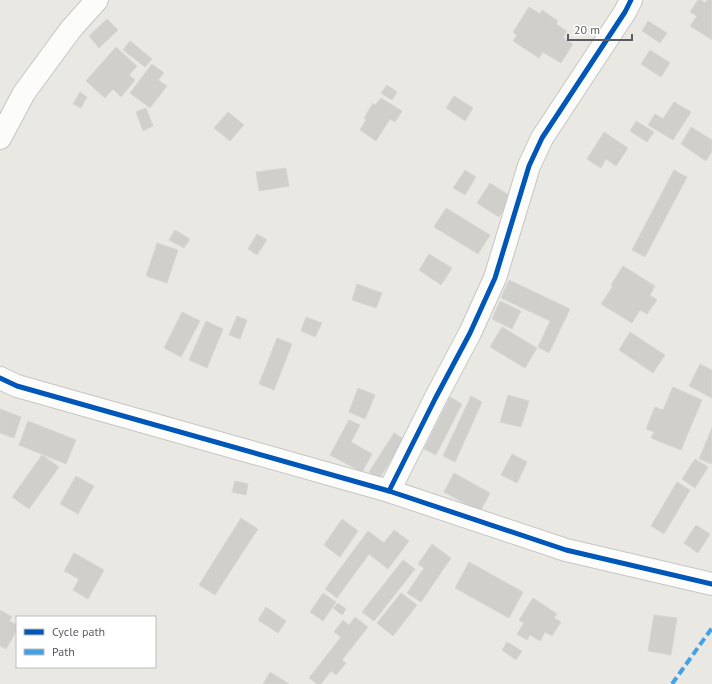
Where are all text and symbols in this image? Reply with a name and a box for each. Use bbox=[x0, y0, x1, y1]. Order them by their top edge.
scale bar bbox=[568, 16, 632, 42]
text: 20 m bbox=[574, 22, 600, 37]
legend bbox=[16, 616, 156, 668]
text: Cycle path bbox=[52, 624, 105, 639]
text: Path bbox=[52, 644, 75, 659]

